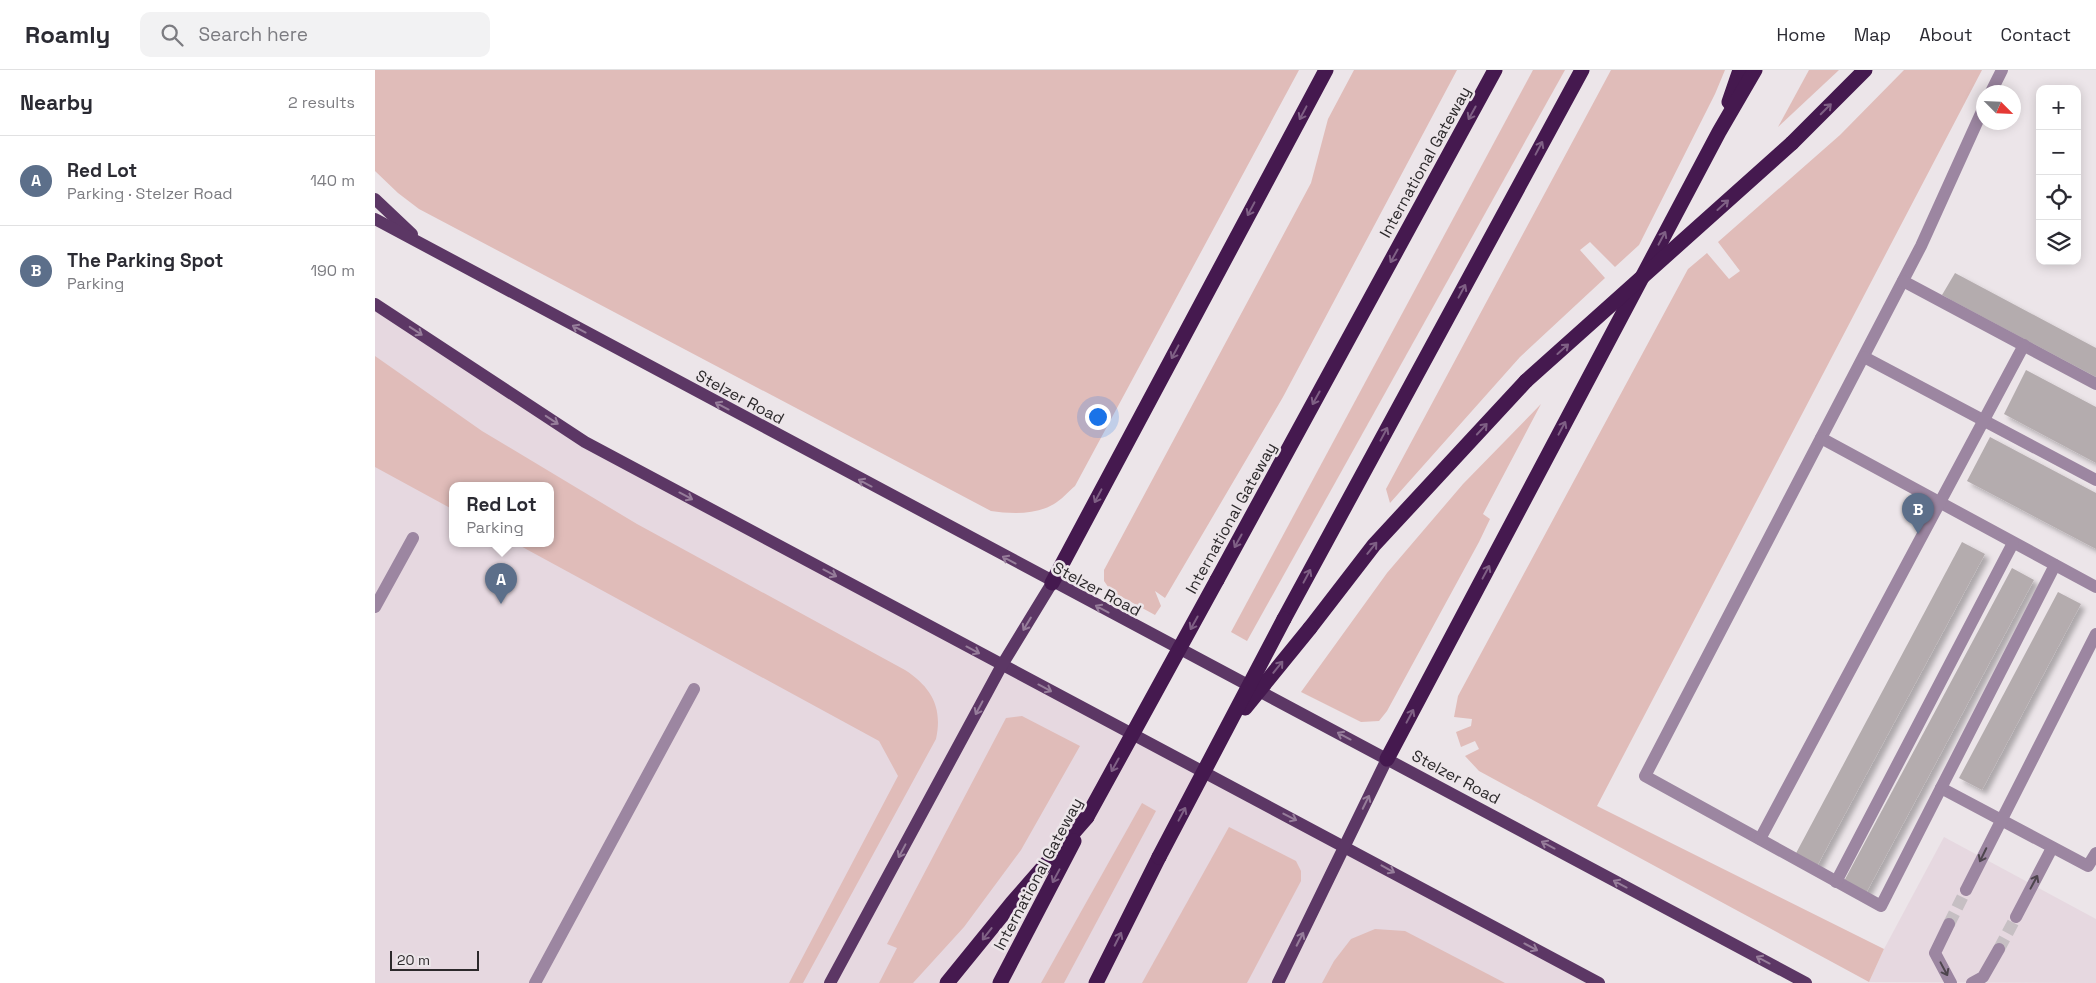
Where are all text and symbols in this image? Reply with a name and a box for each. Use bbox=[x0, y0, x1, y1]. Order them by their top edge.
search box bbox=[140, 12, 490, 57]
text: Roamly bbox=[25, 19, 110, 50]
icon: search bbox=[158, 21, 186, 49]
text: Search here bbox=[198, 22, 308, 47]
text: Home bbox=[1777, 23, 1826, 46]
text: Map bbox=[1854, 23, 1891, 46]
text: About bbox=[1919, 23, 1973, 46]
text: Contact bbox=[2001, 23, 2071, 46]
street label: International Gateway bbox=[1375, 83, 1475, 241]
north arrow bbox=[1976, 85, 2021, 130]
map controls bbox=[2036, 85, 2081, 265]
button: + bbox=[2036, 85, 2081, 130]
text: Nearby bbox=[20, 89, 93, 116]
text: 2 results bbox=[288, 92, 355, 113]
one-way arrow bbox=[1820, 103, 1832, 115]
one-way arrow bbox=[1298, 105, 1307, 120]
one-way arrow bbox=[1466, 105, 1476, 119]
button: − bbox=[2036, 130, 2081, 175]
one-way arrow bbox=[1535, 141, 1545, 156]
text: Red Lot bbox=[67, 158, 137, 183]
text: A bbox=[31, 170, 41, 191]
text: 140 m bbox=[310, 170, 355, 191]
button: locate bbox=[2036, 175, 2081, 220]
text: Parking · Stelzer Road bbox=[67, 183, 233, 204]
one-way arrow bbox=[1716, 199, 1729, 211]
one-way arrow bbox=[1246, 201, 1256, 216]
button: layers bbox=[2036, 220, 2081, 265]
one-way arrow bbox=[1657, 231, 1667, 246]
text: The Parking Spot bbox=[67, 248, 224, 273]
one-way arrow bbox=[1389, 248, 1399, 263]
text: B bbox=[31, 260, 41, 281]
text: 190 m bbox=[310, 260, 355, 281]
text: Parking bbox=[67, 273, 124, 294]
one-way arrow bbox=[1457, 283, 1467, 298]
one-way arrow bbox=[572, 324, 587, 333]
one-way arrow bbox=[408, 326, 422, 336]
one-way arrow bbox=[1556, 343, 1569, 355]
one-way arrow bbox=[1170, 345, 1180, 360]
street label: Stelzer Road bbox=[692, 365, 788, 429]
one-way arrow bbox=[1311, 391, 1321, 406]
one-way arrow bbox=[715, 401, 730, 411]
your location bbox=[1085, 404, 1111, 430]
one-way arrow bbox=[544, 415, 558, 425]
one-way arrow bbox=[1557, 421, 1567, 436]
one-way arrow bbox=[1476, 422, 1488, 435]
one-way arrow bbox=[1380, 427, 1390, 441]
street label: International Gateway bbox=[1181, 439, 1281, 597]
one-way arrow bbox=[858, 478, 873, 488]
popup bbox=[449, 482, 554, 547]
one-way arrow bbox=[1093, 488, 1103, 503]
one-way arrow bbox=[679, 491, 694, 501]
text: Red Lot bbox=[466, 492, 537, 517]
pin: B bbox=[1902, 493, 1934, 534]
text: Parking bbox=[466, 517, 524, 538]
one-way arrow bbox=[1233, 533, 1243, 548]
one-way arrow bbox=[1366, 542, 1377, 555]
one-way arrow bbox=[1001, 555, 1016, 565]
street label: Stelzer Road bbox=[1049, 557, 1145, 621]
pin: A bbox=[485, 563, 517, 604]
one-way arrow bbox=[1482, 565, 1491, 580]
one-way arrow bbox=[822, 568, 837, 578]
one-way arrow bbox=[1302, 569, 1312, 584]
one-way arrow bbox=[1094, 604, 1109, 614]
one-way arrow bbox=[1188, 615, 1198, 629]
one-way arrow bbox=[1021, 616, 1031, 630]
one-way arrow bbox=[965, 645, 980, 655]
one-way arrow bbox=[1272, 661, 1283, 674]
one-way arrow bbox=[1037, 684, 1052, 693]
one-way arrow bbox=[974, 700, 983, 715]
one-way arrow bbox=[1406, 709, 1415, 724]
one-way arrow bbox=[1337, 731, 1352, 741]
street label: Stelzer Road bbox=[1408, 745, 1504, 809]
one-way arrow bbox=[1110, 757, 1119, 772]
street label: International Gateway bbox=[989, 794, 1087, 954]
one-way arrow bbox=[1361, 795, 1371, 810]
one-way arrow bbox=[1177, 806, 1187, 821]
one-way arrow bbox=[1282, 813, 1297, 822]
one-way arrow bbox=[1540, 840, 1555, 850]
one-way arrow bbox=[896, 843, 906, 858]
one-way arrow bbox=[1978, 848, 1988, 863]
one-way arrow bbox=[1380, 865, 1394, 875]
one-way arrow bbox=[1051, 868, 1060, 883]
one-way arrow bbox=[2029, 875, 2039, 890]
one-way arrow bbox=[1613, 879, 1628, 888]
one-way arrow bbox=[981, 927, 992, 940]
one-way arrow bbox=[1113, 932, 1123, 947]
one-way arrow bbox=[1295, 932, 1305, 947]
one-way arrow bbox=[1523, 942, 1538, 952]
scale bar bbox=[390, 948, 479, 971]
text: 20 m bbox=[397, 951, 430, 969]
one-way arrow bbox=[1756, 955, 1771, 965]
one-way arrow bbox=[1939, 961, 1949, 976]

